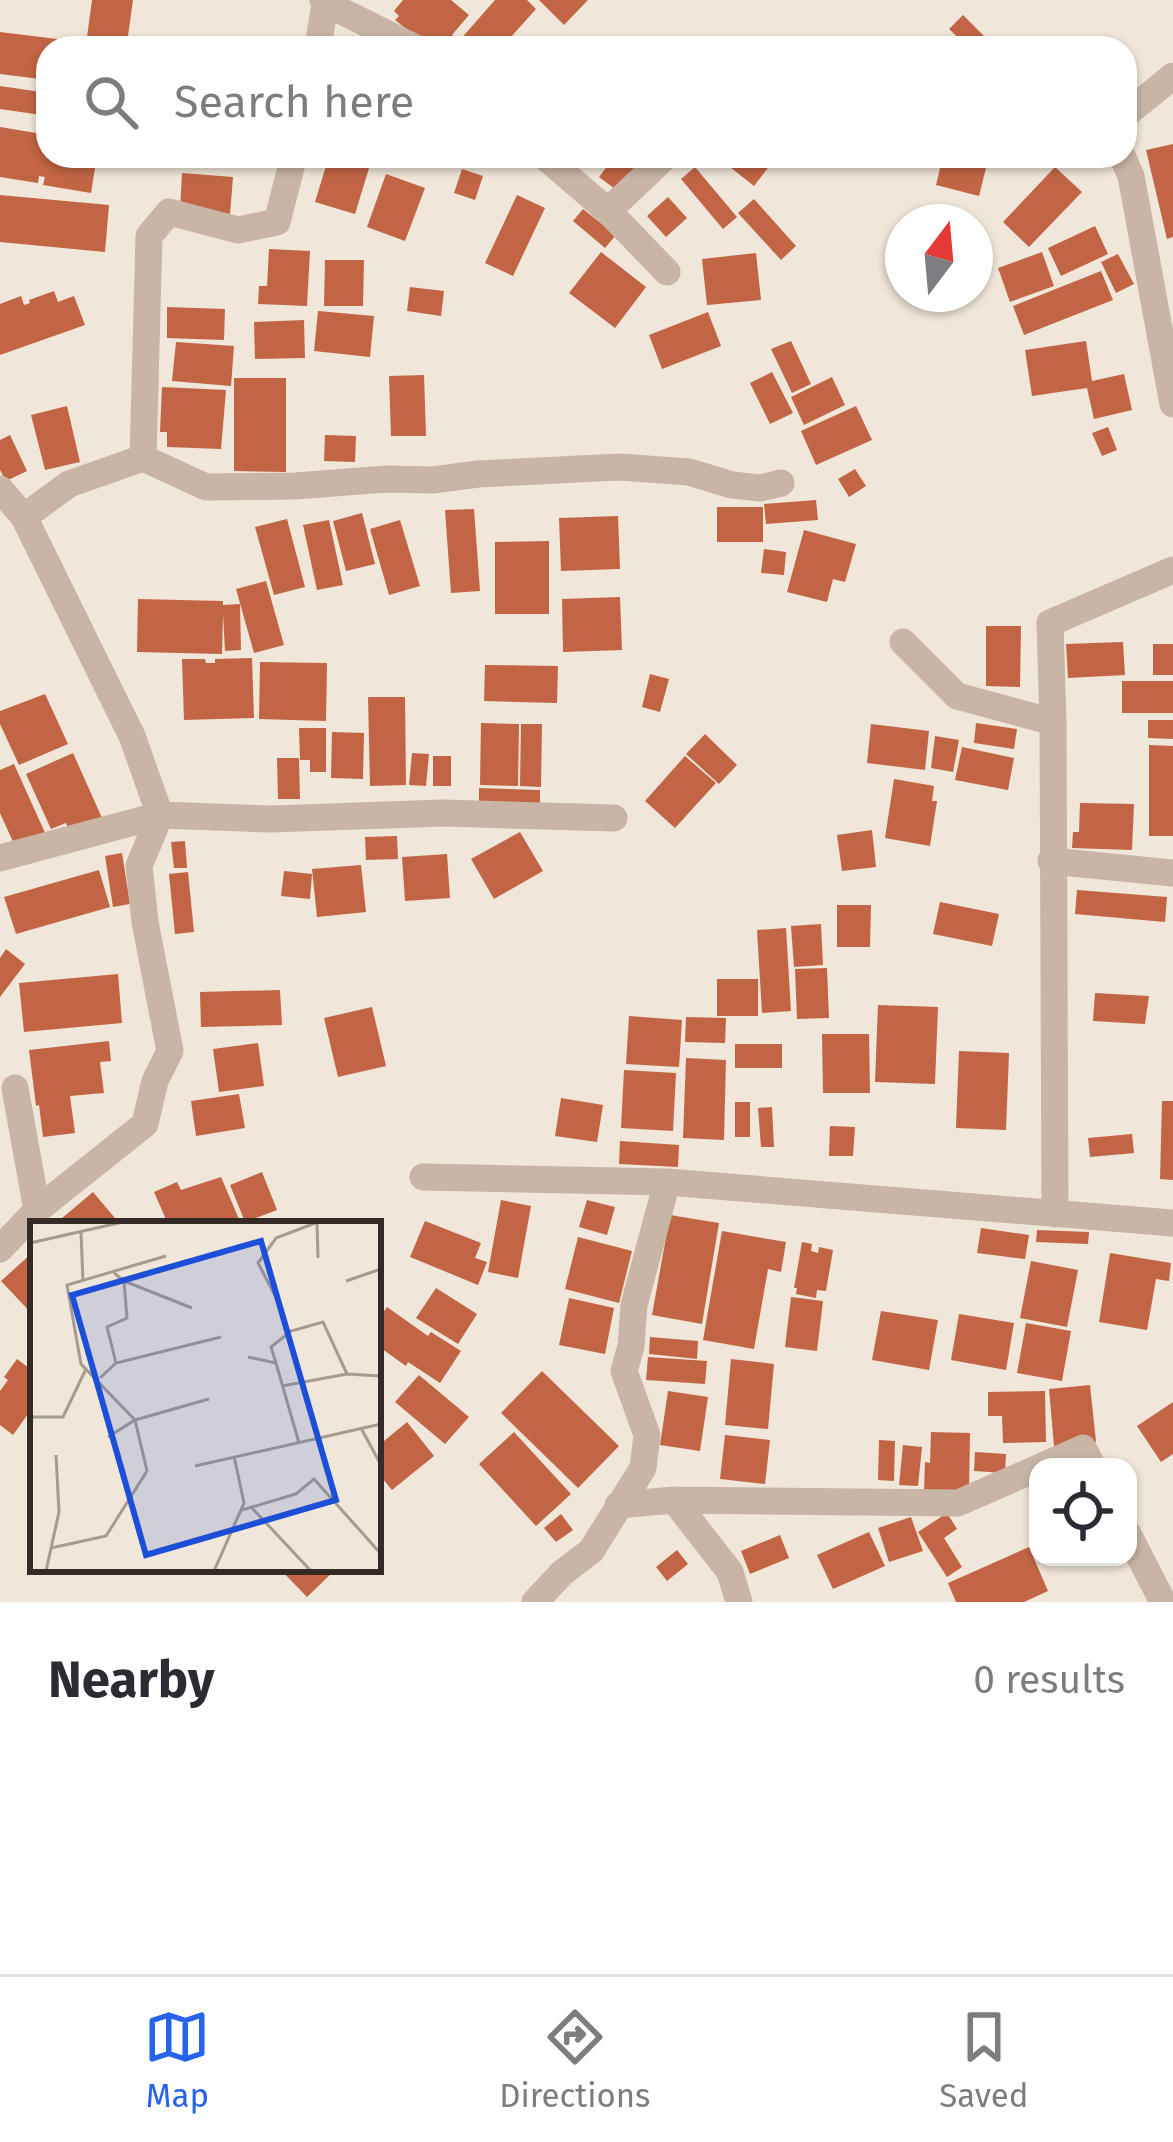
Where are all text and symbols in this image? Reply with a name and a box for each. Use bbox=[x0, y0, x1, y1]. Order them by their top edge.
search box bbox=[36, 36, 1137, 168]
icon: search bbox=[78, 69, 144, 135]
text: Search here bbox=[174, 75, 414, 129]
north arrow bbox=[885, 204, 993, 312]
inset map bbox=[30, 1221, 381, 1572]
map controls bbox=[1029, 1458, 1137, 1566]
button: locate bbox=[1029, 1458, 1137, 1566]
text: Nearby bbox=[48, 1649, 214, 1711]
text: 0 results bbox=[973, 1657, 1125, 1703]
tab: Map bbox=[144, 2004, 210, 2116]
tab: Directions bbox=[499, 2004, 651, 2116]
tab: Saved bbox=[939, 2004, 1029, 2116]

